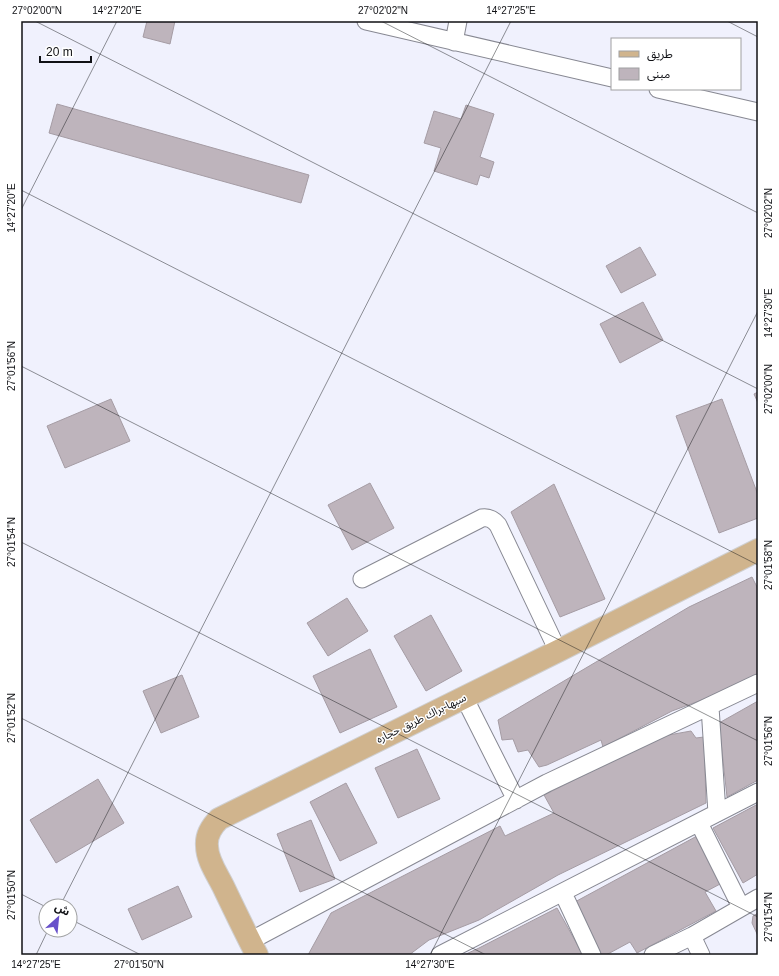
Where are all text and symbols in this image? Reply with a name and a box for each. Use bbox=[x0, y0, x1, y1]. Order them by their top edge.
text: 27°02'00"N bbox=[12, 5, 62, 16]
text: 14°27'20"E bbox=[92, 5, 142, 16]
text: 27°02'02"N bbox=[358, 5, 408, 16]
text: 14°27'25"E bbox=[486, 5, 536, 16]
scale bar bbox=[40, 38, 91, 64]
legend bbox=[611, 38, 741, 90]
text: 20 m bbox=[46, 45, 73, 59]
text: طريق bbox=[647, 47, 673, 62]
text: مبنى bbox=[647, 67, 670, 81]
text: 14°27'20"E bbox=[6, 183, 17, 233]
text: 27°02'02"N bbox=[763, 188, 774, 238]
text: 14°27'30"E bbox=[763, 288, 774, 338]
text: 27°01'56"N bbox=[6, 341, 17, 391]
text: 27°02'00"N bbox=[763, 364, 774, 414]
text: 27°01'54"N bbox=[6, 517, 17, 567]
text: 27°01'58"N bbox=[763, 540, 774, 590]
street label: سبها-براك طريق حجاره bbox=[374, 691, 469, 746]
text: 27°01'52"N bbox=[6, 693, 17, 743]
text: 27°01'56"N bbox=[763, 716, 774, 766]
text: 27°01'50"N bbox=[6, 870, 17, 920]
text: 27°01'54"N bbox=[763, 892, 774, 942]
north arrow bbox=[38, 898, 78, 938]
text: ش bbox=[53, 900, 72, 919]
text: 14°27'25"E bbox=[11, 959, 61, 970]
text: 27°01'50"N bbox=[114, 959, 164, 970]
text: 14°27'30"E bbox=[405, 959, 455, 970]

